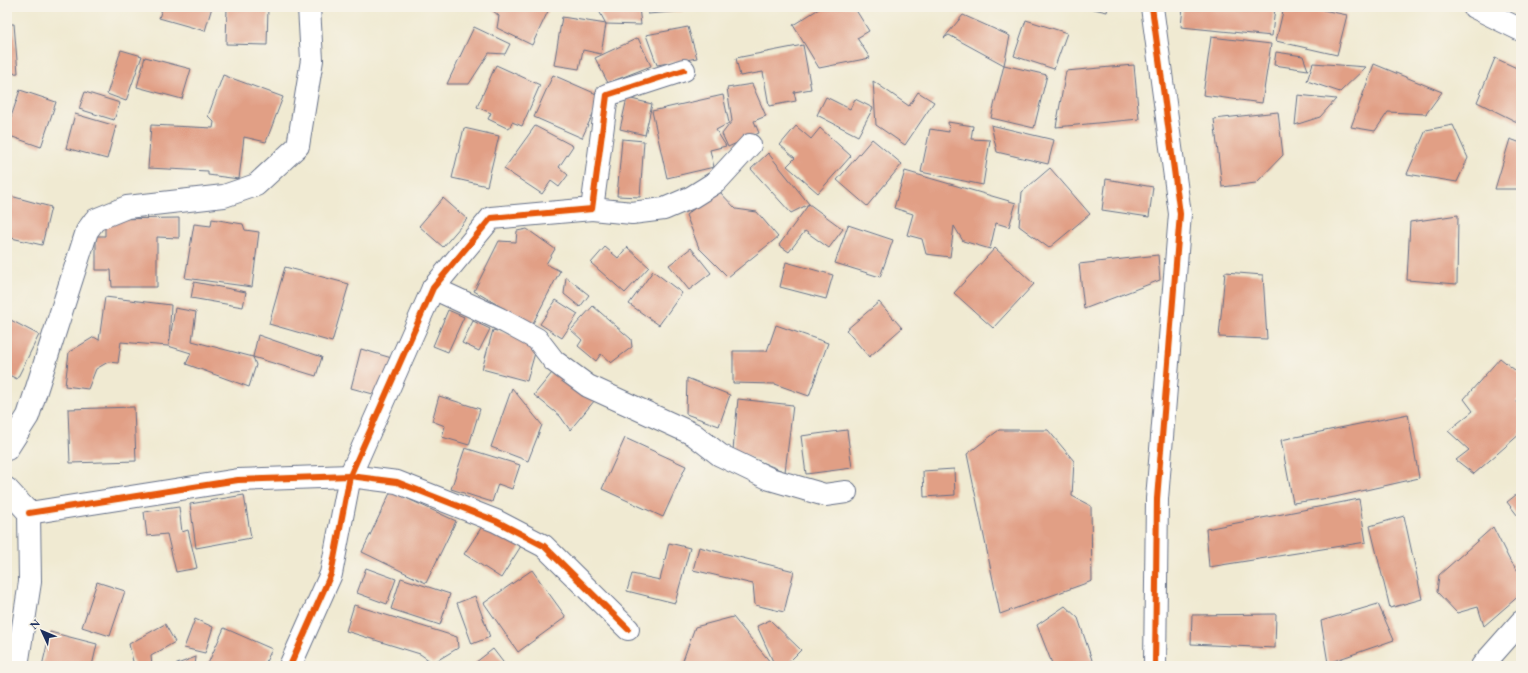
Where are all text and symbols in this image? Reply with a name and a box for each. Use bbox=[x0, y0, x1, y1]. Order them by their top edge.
north arrow bbox=[22, 611, 62, 651]
text: N bbox=[27, 616, 43, 632]

